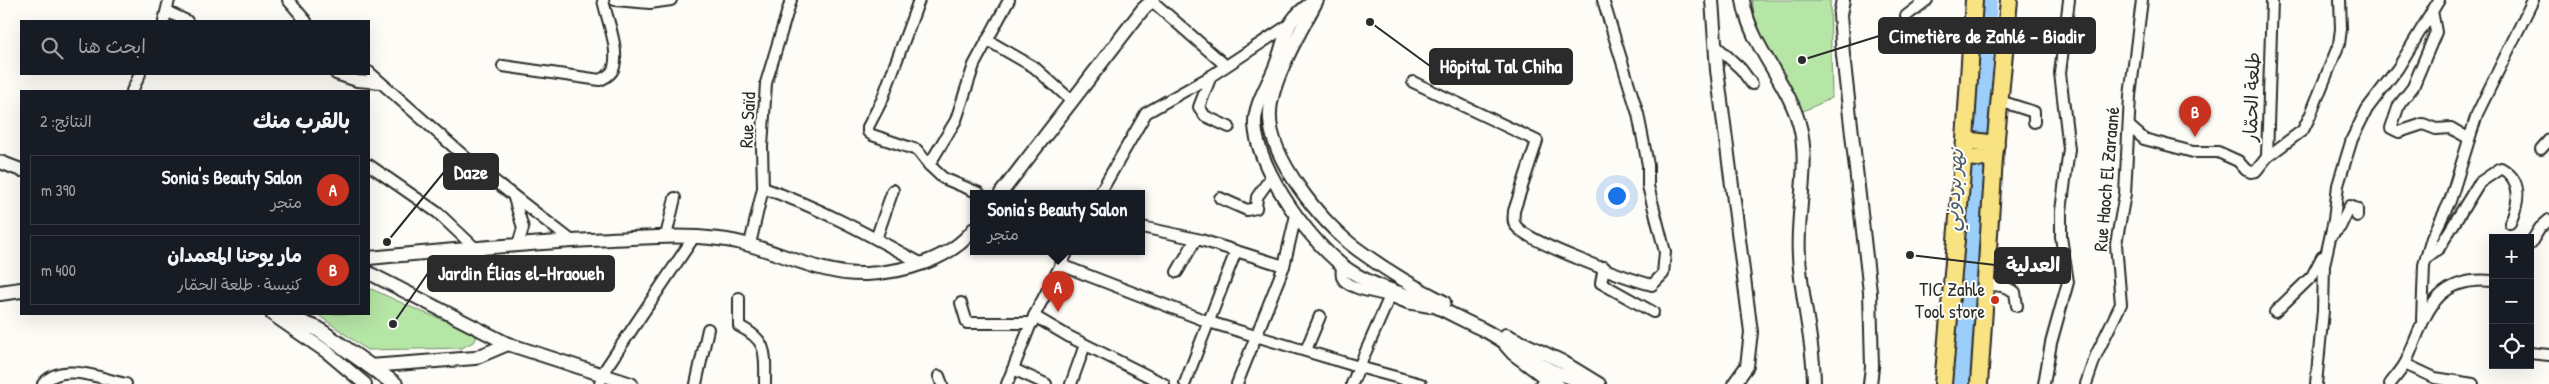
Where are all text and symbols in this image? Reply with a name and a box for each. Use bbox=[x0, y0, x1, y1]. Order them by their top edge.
callout: Cimetière de Zahlé - Biadir bbox=[1879, 18, 2095, 53]
search box bbox=[20, 20, 370, 75]
text: Cimetière de Zahlé - Biadir bbox=[1889, 22, 2085, 49]
text: ابحث هنا bbox=[78, 33, 146, 59]
icon: search bbox=[38, 34, 66, 62]
callout: Hôpital Tal Chiha bbox=[1430, 49, 1572, 84]
text: Hôpital Tal Chiha bbox=[1440, 52, 1562, 80]
street label: طلعة الحمّار bbox=[2236, 52, 2266, 143]
street label: Rue Saïd bbox=[733, 91, 761, 149]
pin: B bbox=[2179, 96, 2211, 137]
street label: Rue Haoch El Zaraané bbox=[2087, 105, 2125, 252]
text: بالقرب منك bbox=[253, 106, 350, 135]
text: النتائج: 2 bbox=[40, 110, 92, 132]
water label: نهر بردوني bbox=[1937, 146, 1974, 232]
callout: Daze bbox=[444, 154, 498, 189]
text: Daze bbox=[454, 158, 488, 185]
text: Sonia's Beauty Salon bbox=[162, 164, 302, 190]
text: 390 m bbox=[41, 179, 76, 201]
text: A bbox=[329, 179, 337, 201]
your location bbox=[1604, 183, 1630, 209]
popup bbox=[970, 190, 1145, 255]
text: متجر bbox=[271, 191, 302, 213]
text: Sonia's Beauty Salon bbox=[987, 196, 1128, 222]
text: متجر bbox=[987, 223, 1019, 245]
map controls bbox=[2489, 234, 2534, 369]
button: + bbox=[2489, 234, 2534, 279]
text: مار يوحنا المعمدان bbox=[167, 242, 302, 268]
callout: العدلية bbox=[1995, 248, 2070, 283]
text: العدلية bbox=[2006, 251, 2060, 278]
callout: Jardin Élias el-Hraoueh bbox=[428, 256, 614, 291]
text: 400 m bbox=[41, 259, 76, 281]
text: B bbox=[329, 259, 337, 281]
text: Jardin Élias el-Hraoueh bbox=[438, 259, 605, 286]
pin: A bbox=[1042, 271, 1074, 312]
text: كنيسة · طلعة الحمّار bbox=[177, 273, 302, 295]
place label: TIC Zahle Tool store bbox=[1915, 276, 1985, 324]
button: − bbox=[2489, 279, 2534, 324]
marker: TIC Zahle Tool store bbox=[1989, 294, 2001, 306]
button: locate bbox=[2489, 324, 2534, 369]

